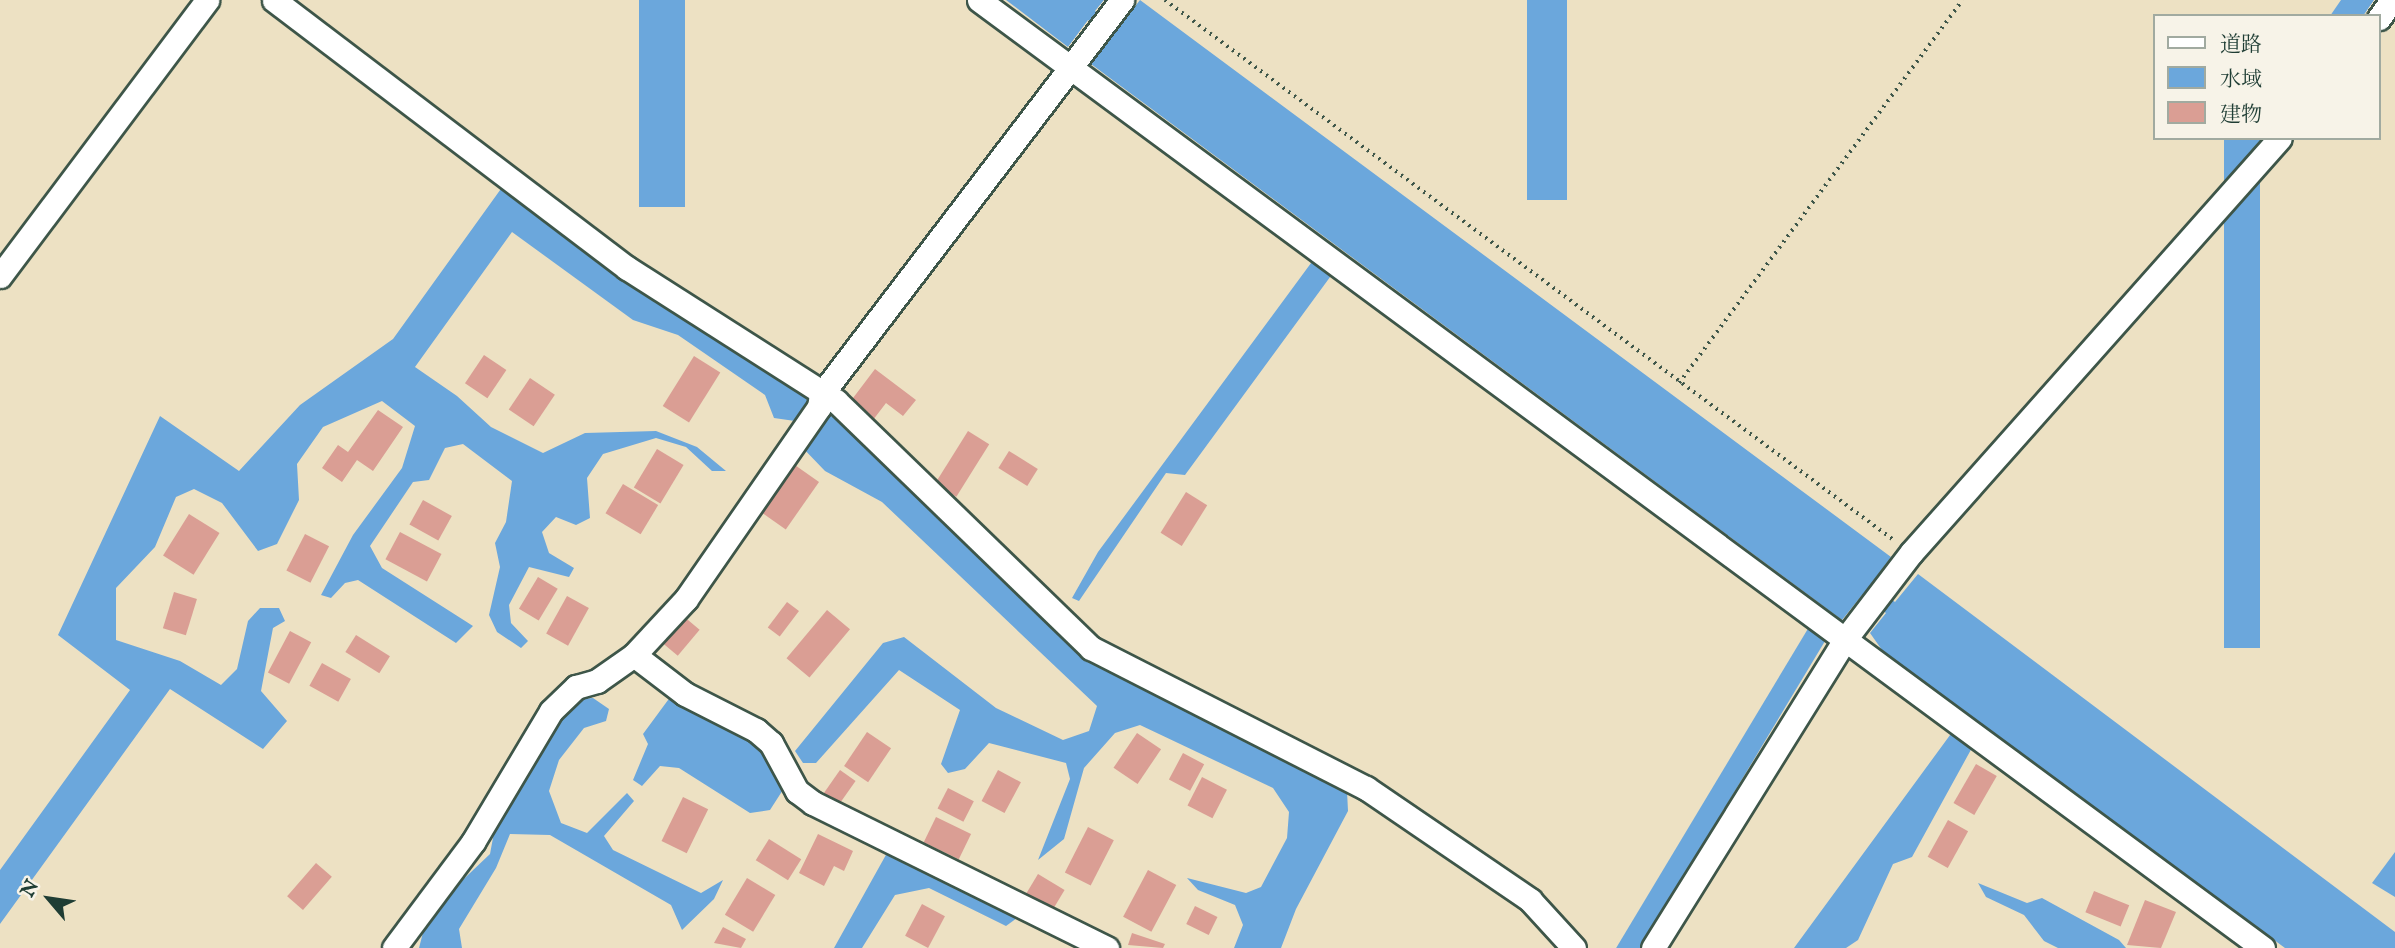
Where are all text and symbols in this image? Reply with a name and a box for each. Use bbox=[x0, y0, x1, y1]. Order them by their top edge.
legend bbox=[2154, 14, 2381, 140]
text: 道路 bbox=[2220, 32, 2262, 59]
text: 水域 bbox=[2220, 67, 2262, 94]
text: 建物 bbox=[2220, 102, 2262, 129]
north arrow bbox=[14, 864, 84, 934]
text: N bbox=[16, 876, 45, 902]

